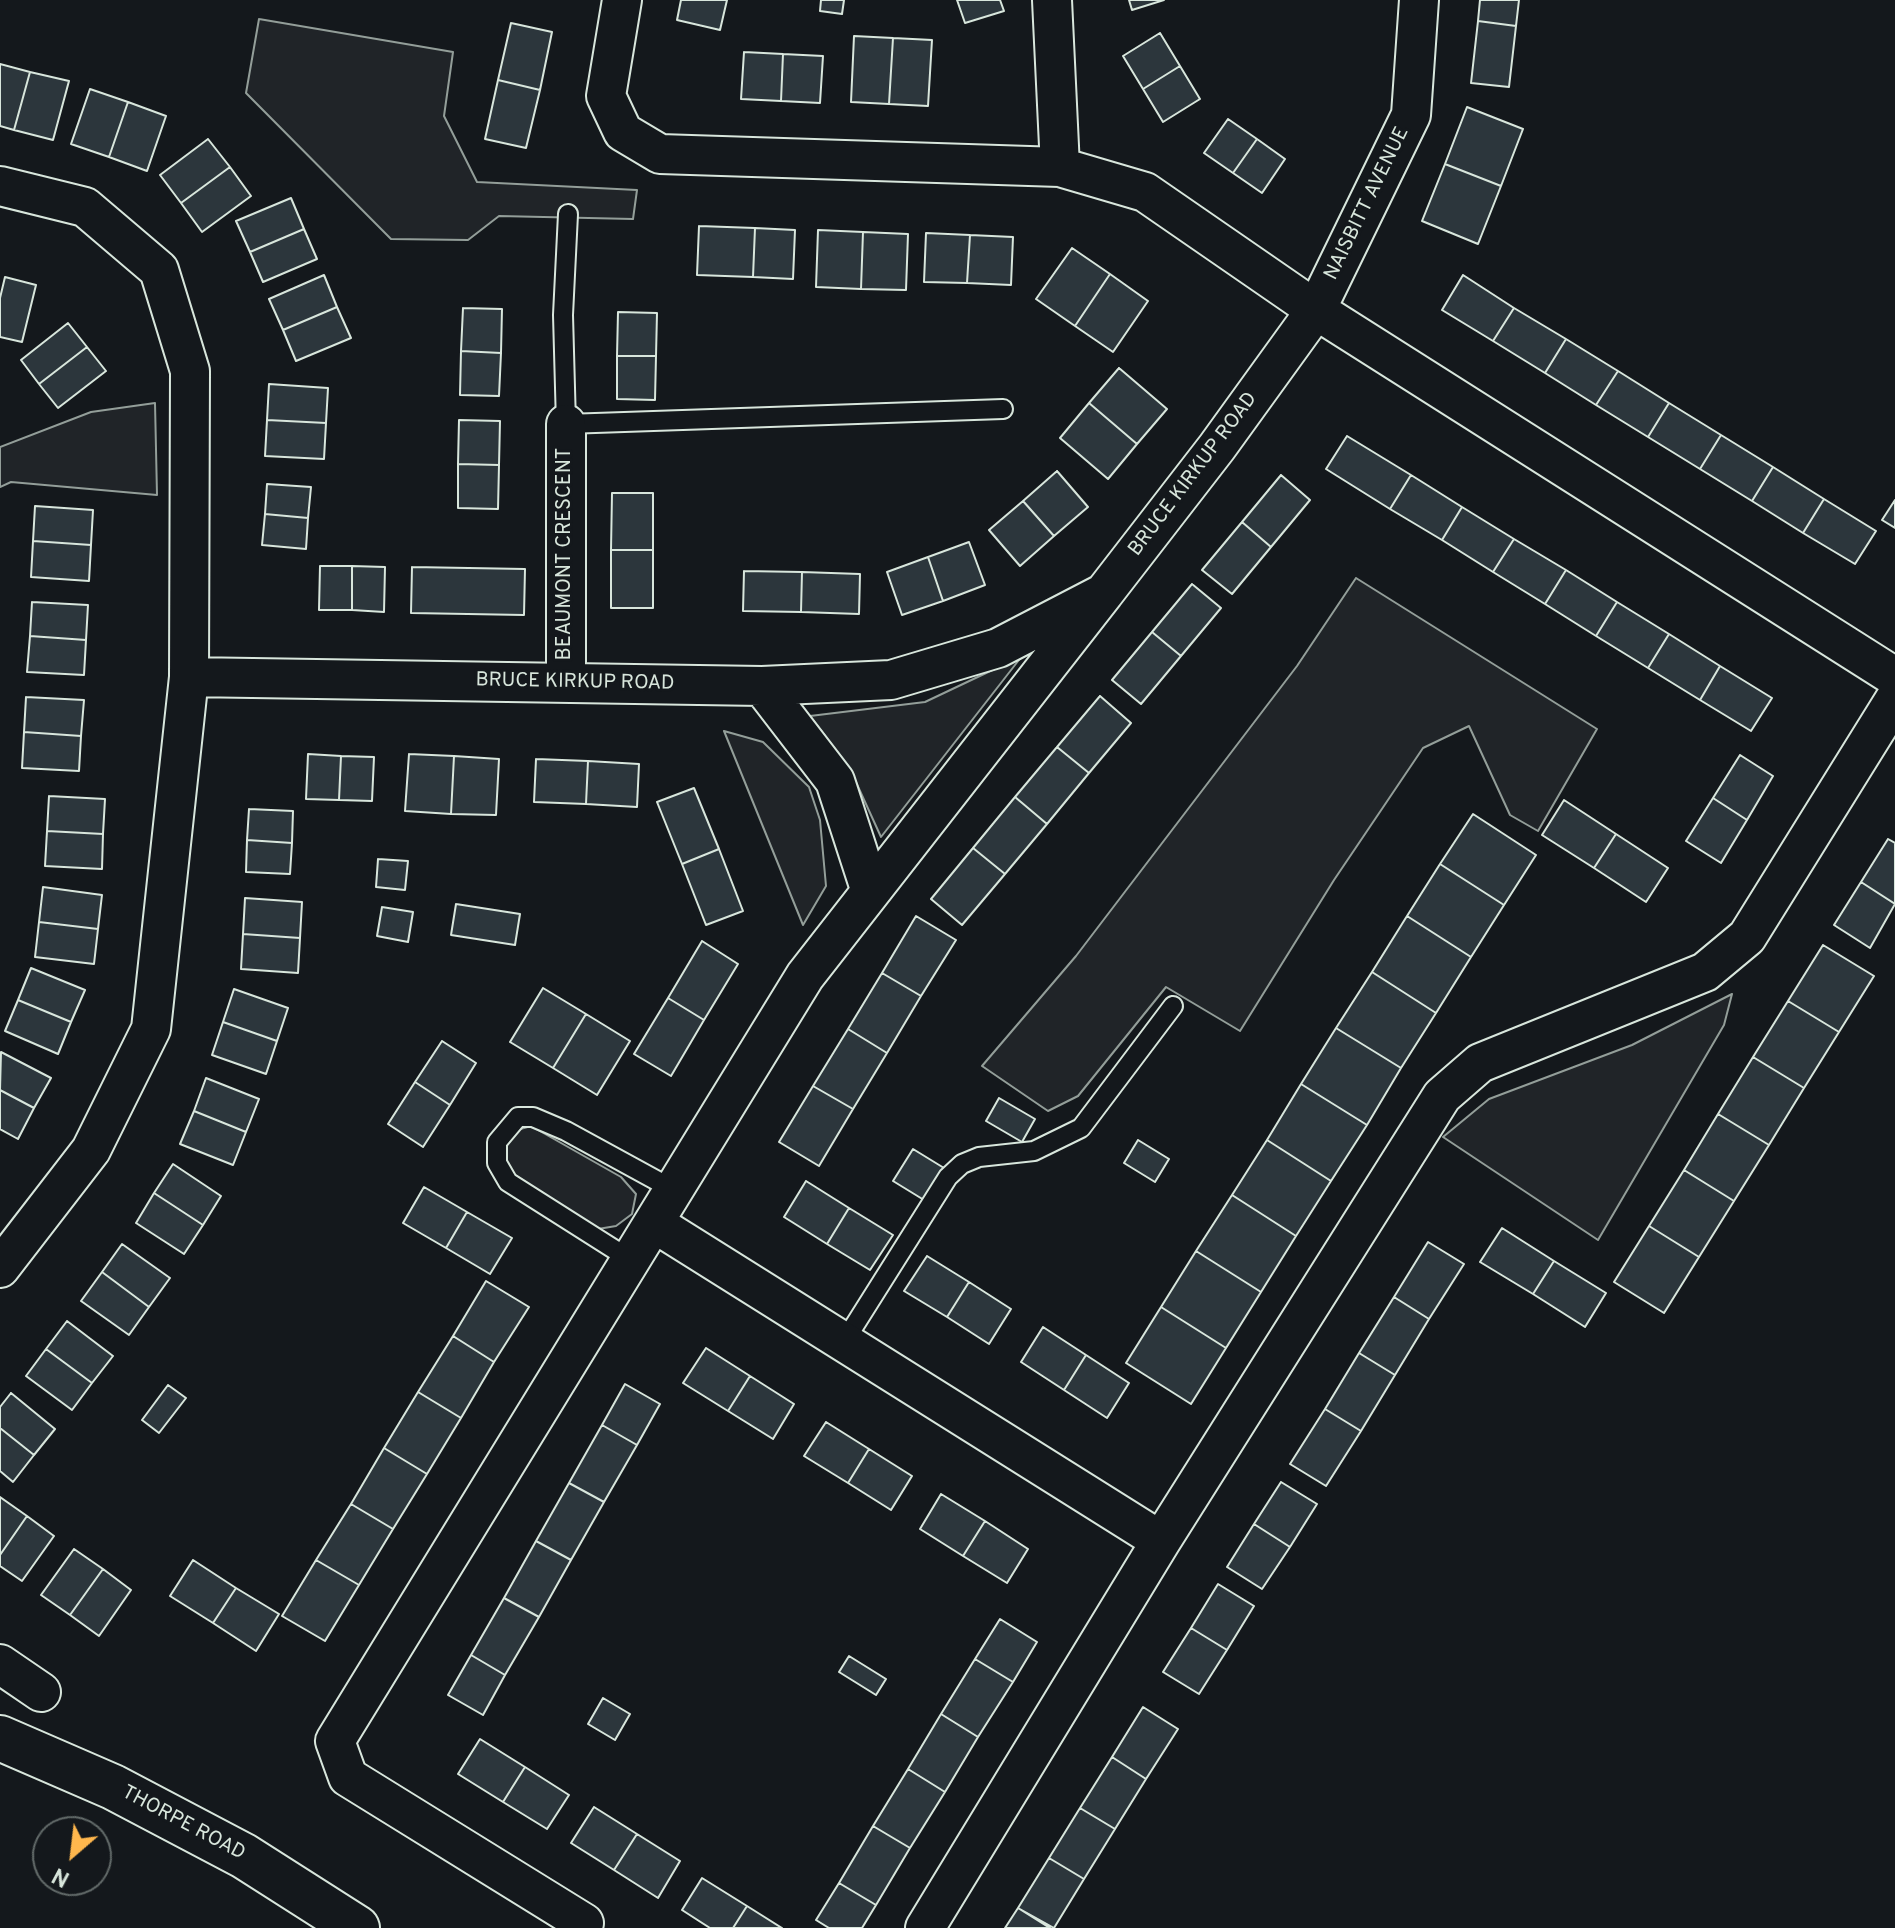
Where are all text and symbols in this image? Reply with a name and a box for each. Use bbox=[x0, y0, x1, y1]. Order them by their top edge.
street label: NAISBITT AVENUE bbox=[1320, 123, 1416, 285]
street label: BRUCE KIRKUP ROAD bbox=[1125, 388, 1263, 562]
street label: BEAUMONT CRESCENT bbox=[554, 448, 578, 660]
street label: BRUCE KIRKUP ROAD bbox=[475, 669, 675, 697]
street label: THORPE ROAD bbox=[117, 1781, 249, 1867]
north arrow bbox=[32, 1816, 112, 1896]
text: N bbox=[48, 1860, 75, 1891]

